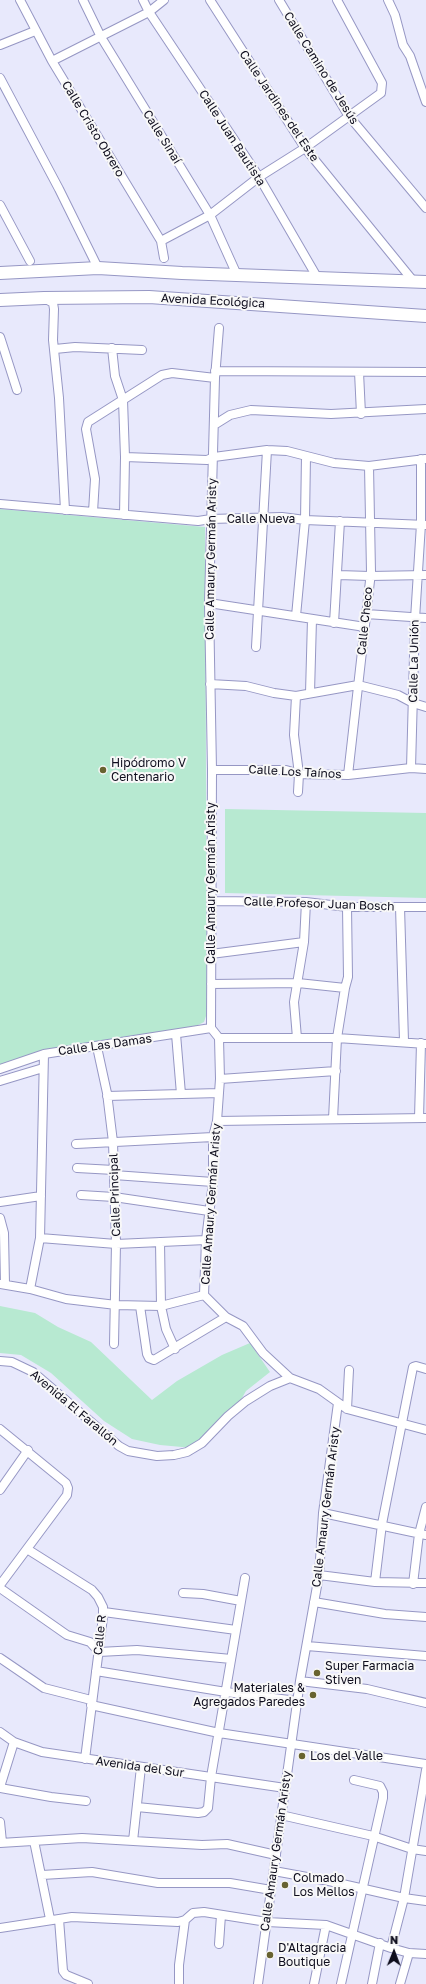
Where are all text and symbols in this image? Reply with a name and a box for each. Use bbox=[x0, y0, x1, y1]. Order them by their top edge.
street label: Calle Camino de Jesús bbox=[281, 9, 361, 127]
street label: Calle Jardines del Este bbox=[236, 48, 322, 164]
street label: Calle Cristo Obrero bbox=[59, 78, 127, 180]
street label: Calle Juan Bautista bbox=[196, 87, 268, 189]
street label: Calle Sinaí bbox=[140, 107, 184, 167]
street label: Avenida Ecológica bbox=[161, 291, 265, 311]
street label: Calle Amaury Germán Aristy bbox=[202, 478, 220, 640]
street label: Calle Nueva bbox=[227, 512, 295, 526]
street label: Calle Checo bbox=[354, 586, 376, 656]
street label: Calle La Unión bbox=[406, 619, 422, 703]
place label: Hipódromo V Centenario bbox=[111, 756, 186, 784]
street label: Calle Los Taínos bbox=[248, 762, 342, 782]
marker: Hipódromo V Centenario bbox=[98, 765, 108, 775]
street label: Calle Amaury Germán Aristy bbox=[204, 802, 218, 964]
street label: Calle Profesor Juan Bosch bbox=[243, 894, 395, 914]
street label: Calle Las Damas bbox=[57, 1031, 153, 1059]
street label: Calle Amaury Germán Aristy bbox=[198, 1123, 224, 1285]
street label: Calle Principal bbox=[106, 1153, 124, 1237]
street label: Avenida El Farallón bbox=[27, 1367, 121, 1449]
street label: Calle Amaury Germán Aristy bbox=[309, 1426, 343, 1588]
street label: Calle R bbox=[91, 1614, 109, 1656]
place label: Super Farmacia Stiven bbox=[325, 1659, 414, 1687]
marker: Super Farmacia Stiven bbox=[312, 1668, 322, 1678]
place label: Materiales & Agregados Paredes bbox=[193, 1681, 305, 1709]
marker: Materiales & Agregados Paredes bbox=[308, 1690, 318, 1700]
place label: Los del Valle bbox=[310, 1749, 383, 1763]
marker: Los del Valle bbox=[297, 1751, 307, 1761]
street label: Avenida del Sur bbox=[95, 1754, 185, 1780]
street label: Calle Amaury Germán Aristy bbox=[258, 1770, 294, 1932]
place label: Colmado Los Mellos bbox=[293, 1871, 355, 1899]
marker: Colmado Los Mellos bbox=[280, 1880, 290, 1890]
north arrow bbox=[374, 1932, 414, 1972]
text: N bbox=[390, 1933, 399, 1946]
place label: D'Altagracia Boutique bbox=[278, 1941, 346, 1969]
marker: D'Altagracia Boutique bbox=[265, 1950, 275, 1960]

